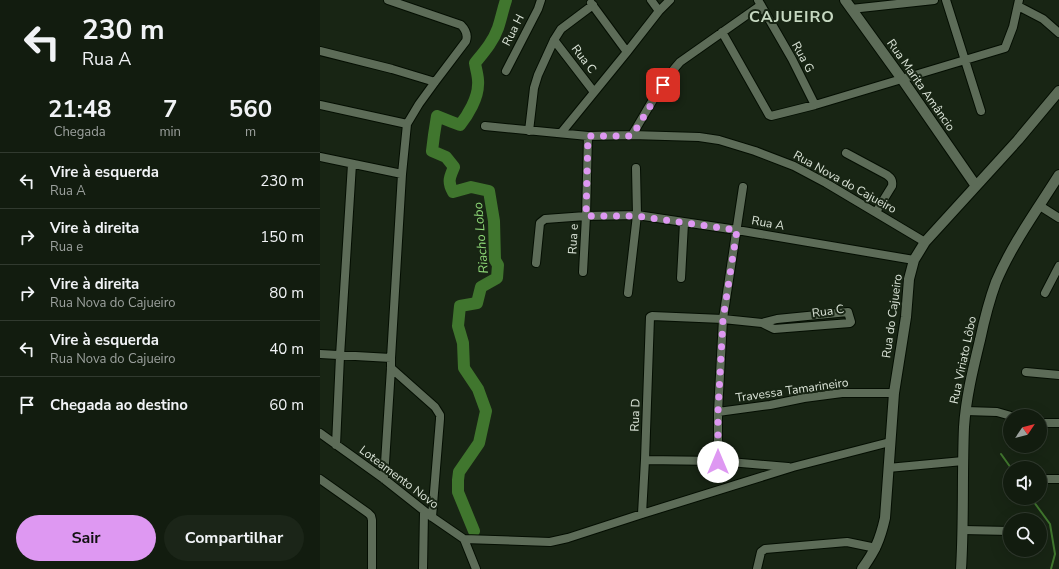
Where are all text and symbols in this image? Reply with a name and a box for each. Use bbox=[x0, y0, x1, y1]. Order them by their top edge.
district label: CAJUEIRO bbox=[749, 6, 835, 28]
text: 230 m bbox=[82, 11, 165, 49]
street label: Rua H bbox=[498, 12, 528, 48]
icon: left bbox=[16, 16, 68, 68]
street label: Rua Marita Amâncio bbox=[883, 36, 959, 134]
street label: Rua G bbox=[788, 39, 818, 75]
street label: Rua C bbox=[568, 41, 600, 77]
text: Rua A bbox=[82, 47, 131, 71]
pin bbox=[646, 68, 680, 102]
icon: arrive bbox=[652, 74, 674, 96]
text: 21:48 bbox=[48, 93, 111, 125]
text: 7 bbox=[163, 93, 177, 125]
text: 560 bbox=[229, 93, 272, 125]
text: Chegada bbox=[54, 123, 106, 141]
text: min bbox=[159, 123, 181, 141]
text: m bbox=[245, 123, 256, 141]
street label: Rua Nova do Cajueiro bbox=[790, 147, 900, 217]
text: Vire à esquerda bbox=[50, 162, 159, 182]
icon: left bbox=[16, 170, 38, 192]
text: 230 m bbox=[260, 171, 304, 191]
text: Rua A bbox=[50, 182, 86, 200]
water label: Riacho Lobo bbox=[469, 201, 493, 274]
street label: Rua A bbox=[750, 212, 786, 234]
text: Vire à direita bbox=[50, 218, 139, 238]
street label: Rua e bbox=[564, 223, 582, 255]
icon: right bbox=[16, 226, 38, 248]
text: 150 m bbox=[260, 227, 304, 247]
text: Rua e bbox=[50, 238, 83, 256]
street label: Rua do Cajueiro bbox=[878, 273, 906, 359]
text: Vire à direita bbox=[50, 274, 139, 294]
icon: right bbox=[16, 282, 38, 304]
text: 80 m bbox=[269, 283, 304, 303]
text: Rua Nova do Cajueiro bbox=[50, 294, 175, 312]
street label: Rua C bbox=[811, 301, 845, 321]
street label: Rua Viriato Lôbo bbox=[946, 314, 980, 405]
text: Vire à esquerda bbox=[50, 330, 159, 350]
icon: left bbox=[16, 338, 38, 360]
text: 40 m bbox=[269, 339, 304, 359]
text: Rua Nova do Cajueiro bbox=[50, 350, 175, 368]
street label: Travessa Tamarineiro bbox=[735, 374, 850, 406]
icon: arrive bbox=[16, 394, 38, 416]
text: Chegada ao destino bbox=[50, 395, 188, 415]
text: 60 m bbox=[269, 395, 304, 415]
street label: Rua D bbox=[626, 398, 644, 432]
north arrow bbox=[1003, 409, 1047, 453]
map controls bbox=[1003, 409, 1047, 557]
position arrow bbox=[697, 441, 739, 483]
street label: Loteamento Novo bbox=[356, 442, 442, 512]
button: sound bbox=[1003, 461, 1047, 505]
button: search bbox=[1003, 513, 1047, 557]
button: Sair bbox=[16, 515, 156, 561]
button: Compartilhar bbox=[164, 515, 304, 561]

